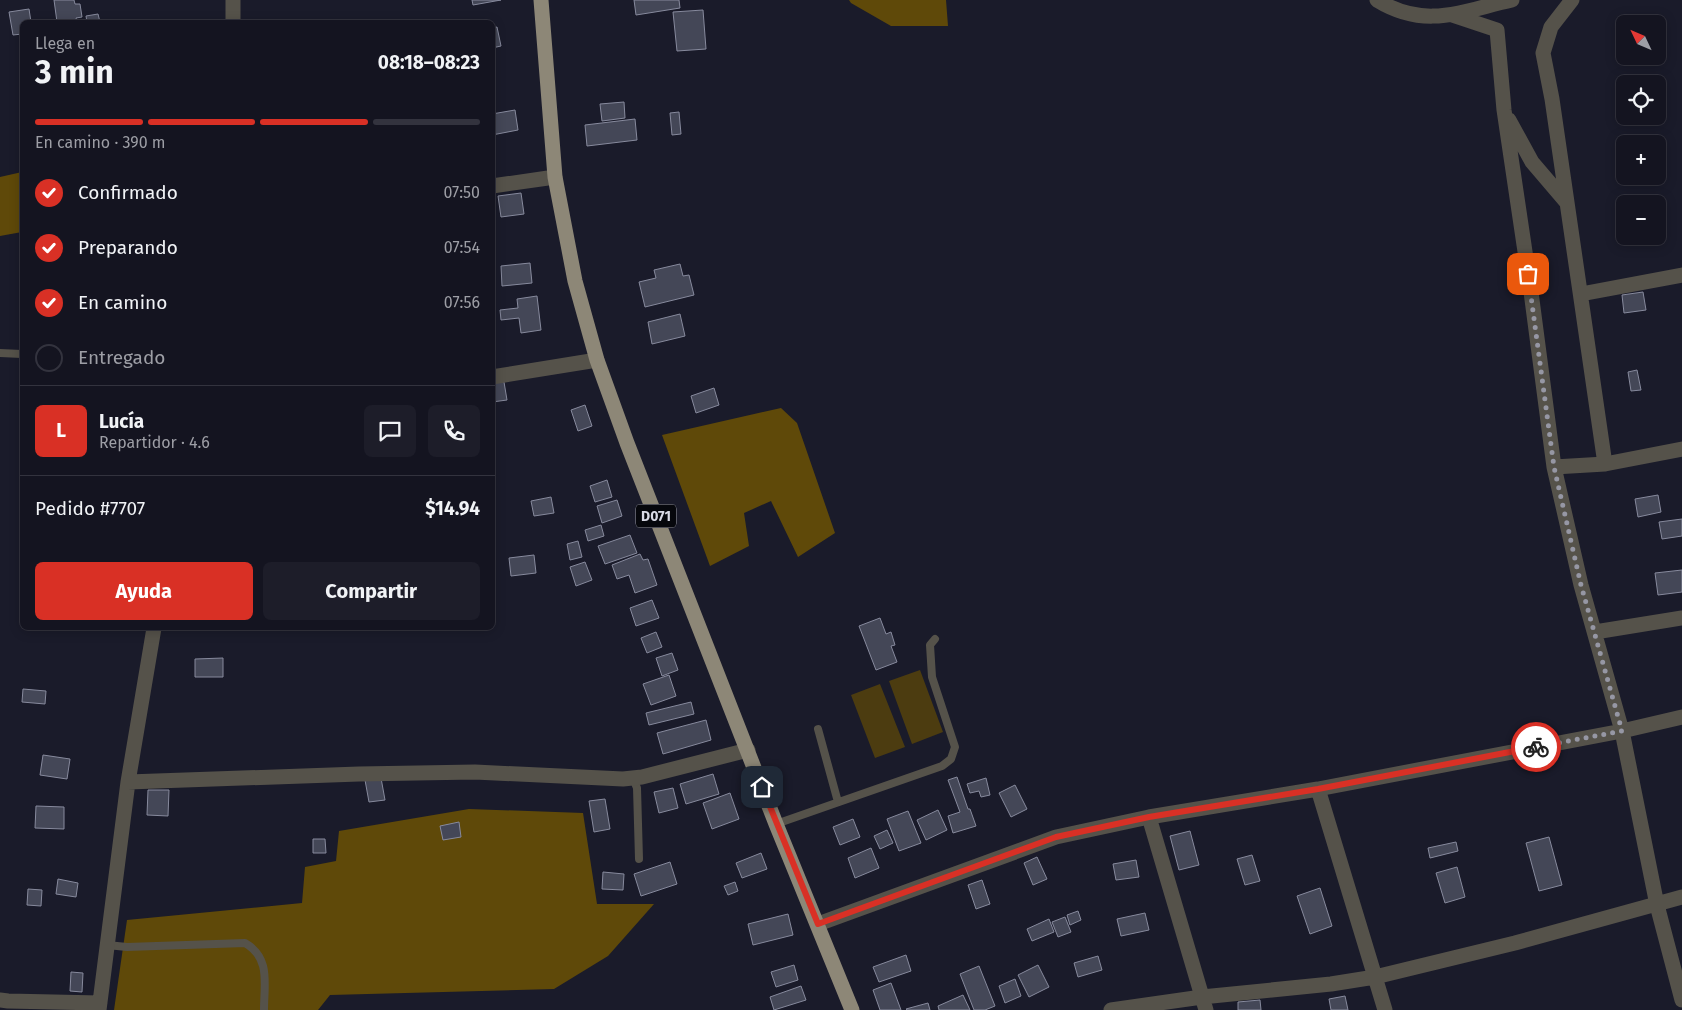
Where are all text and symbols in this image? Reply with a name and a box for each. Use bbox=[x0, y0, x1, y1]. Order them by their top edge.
north arrow bbox=[1616, 15, 1666, 65]
map controls bbox=[1616, 15, 1666, 245]
text: Llega en bbox=[35, 34, 95, 53]
text: 08:18–08:23 bbox=[378, 51, 480, 74]
text: 3 min bbox=[35, 53, 114, 91]
button: locate bbox=[1616, 75, 1666, 125]
text: En camino · 390 m bbox=[35, 133, 166, 152]
button: + bbox=[1616, 135, 1666, 185]
icon: check bbox=[35, 179, 63, 207]
text: Confirmado bbox=[78, 181, 178, 204]
text: 07:50 bbox=[443, 183, 480, 202]
button: − bbox=[1616, 195, 1666, 245]
icon: check bbox=[35, 234, 63, 262]
text: Preparando bbox=[78, 236, 178, 259]
text: 07:54 bbox=[444, 238, 480, 257]
pin bbox=[1507, 253, 1549, 295]
icon: bag bbox=[1514, 260, 1542, 288]
icon: check bbox=[35, 289, 63, 317]
text: En camino bbox=[78, 291, 167, 314]
text: 07:56 bbox=[444, 293, 480, 312]
text: Entregado bbox=[78, 346, 165, 369]
button: chat bbox=[364, 405, 416, 457]
button: phone bbox=[428, 405, 480, 457]
text: Lucía bbox=[99, 410, 144, 433]
text: L bbox=[56, 419, 66, 442]
text: Repartidor · 4.6 bbox=[99, 433, 210, 452]
text: Pedido #7707 bbox=[35, 497, 145, 520]
text: $14.94 bbox=[425, 497, 480, 520]
road number: D071 bbox=[636, 504, 676, 528]
button: Ayuda bbox=[35, 562, 253, 620]
button: Compartir bbox=[263, 562, 480, 620]
courier bbox=[1511, 722, 1561, 772]
icon: bike bbox=[1522, 733, 1550, 761]
pin bbox=[741, 766, 783, 808]
icon: home bbox=[748, 773, 776, 801]

